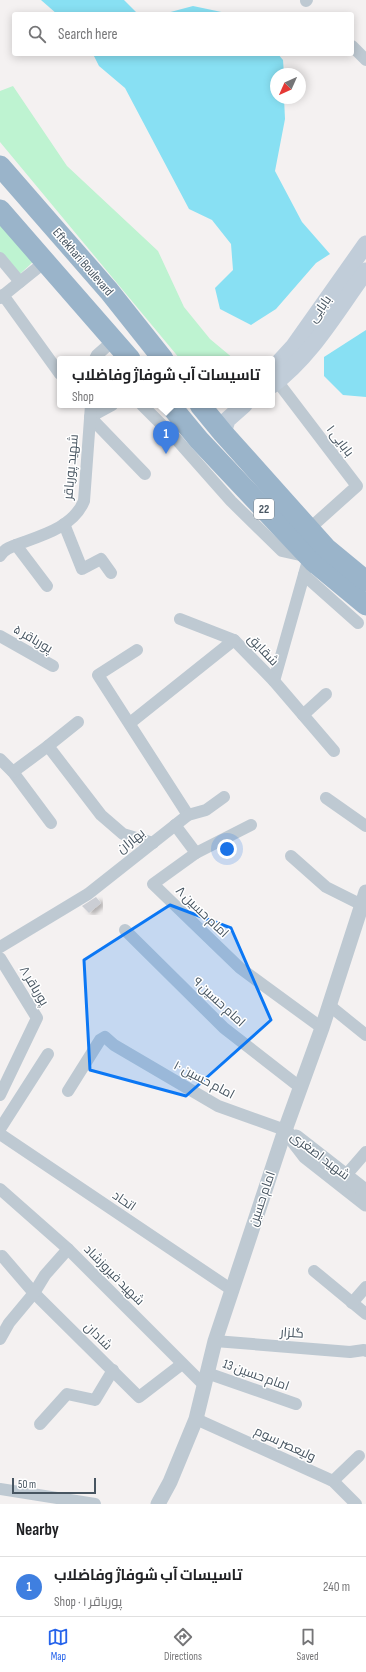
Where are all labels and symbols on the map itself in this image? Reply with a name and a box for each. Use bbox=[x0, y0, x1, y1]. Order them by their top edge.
north arrow bbox=[270, 68, 306, 104]
street label: Eftekhari Boulevard bbox=[49, 225, 117, 299]
street label: بابایی bbox=[305, 292, 335, 326]
pin: 1 bbox=[153, 421, 179, 454]
street label: بابایی ۱ bbox=[323, 422, 357, 460]
street label: شهید پورباقر bbox=[60, 434, 83, 501]
road number: 22 bbox=[254, 499, 274, 519]
street label: پورباقر ۵ bbox=[10, 621, 56, 658]
street label: شقایق bbox=[244, 631, 282, 669]
street label: بهاران bbox=[114, 825, 148, 857]
your location bbox=[217, 839, 237, 859]
street label: امام حسین ۸ bbox=[172, 883, 232, 942]
street label: پورباقر ۸ bbox=[15, 963, 52, 1010]
street label: امام حسین ۹ bbox=[189, 974, 249, 1031]
street label: امام حسین ۱۰ bbox=[170, 1057, 237, 1104]
street label: شهید اصغری bbox=[287, 1129, 353, 1183]
street label: امام حسین bbox=[245, 1169, 280, 1229]
street label: اتحاد bbox=[109, 1187, 139, 1215]
street label: شهید فیروزشاد bbox=[80, 1241, 148, 1309]
street label: شادان bbox=[81, 1319, 115, 1353]
street label: گلزار bbox=[279, 1324, 304, 1342]
street label: امام حسین 13 bbox=[220, 1356, 291, 1395]
street label: ولیعصر سوم bbox=[251, 1423, 318, 1466]
scale bar bbox=[12, 1476, 96, 1495]

